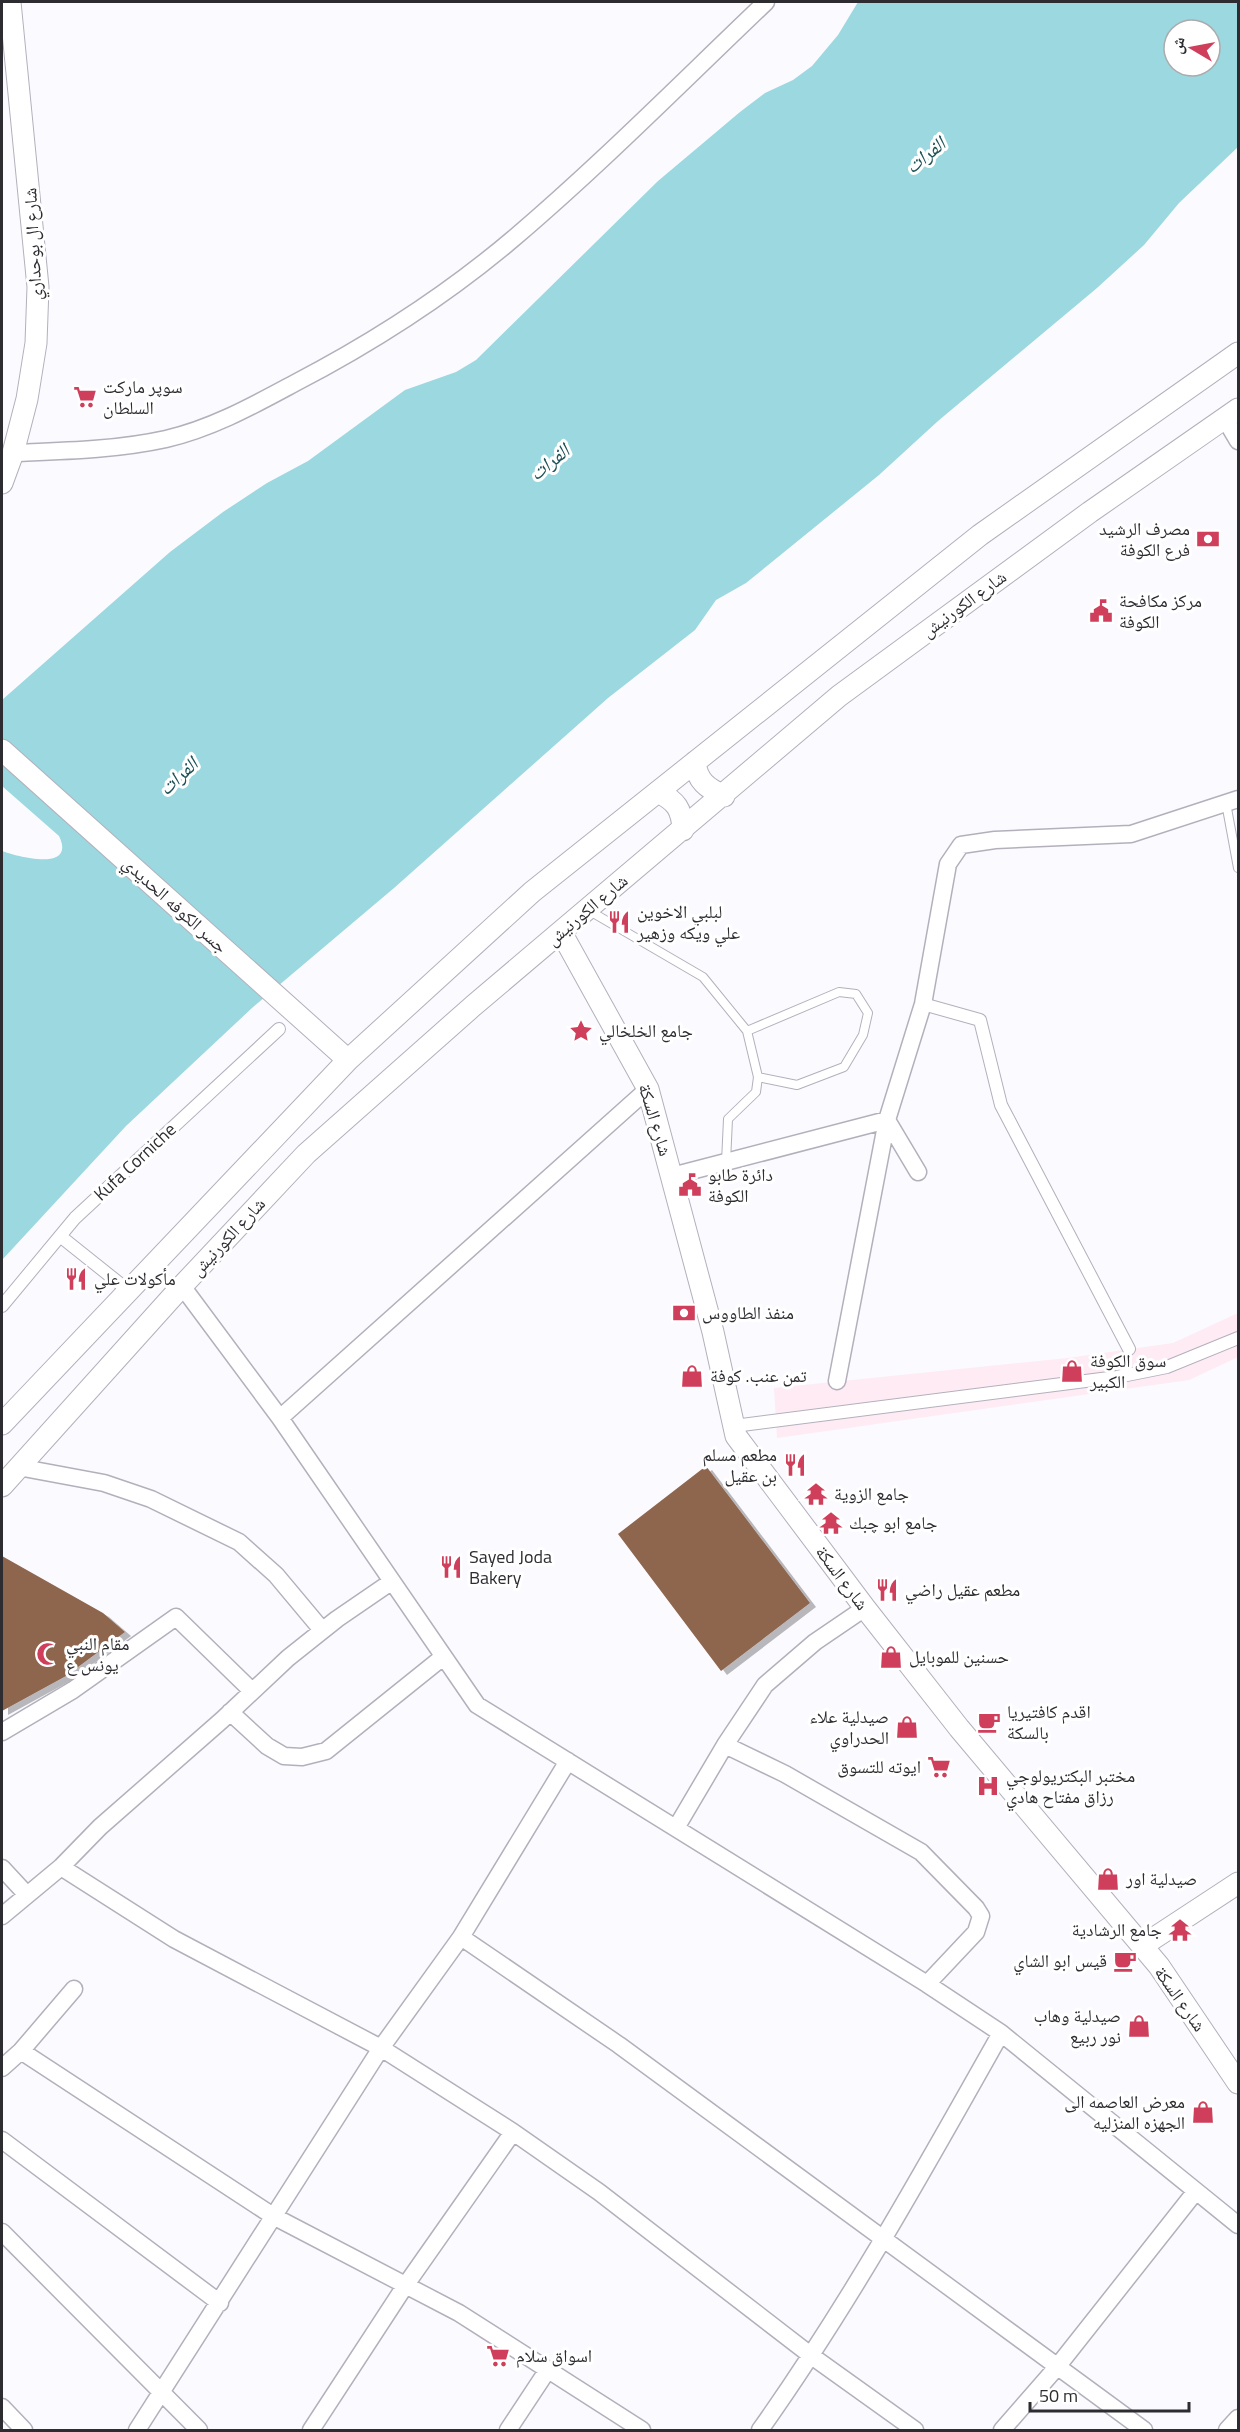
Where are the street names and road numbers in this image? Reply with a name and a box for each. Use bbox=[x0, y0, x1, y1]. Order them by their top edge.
street label: شارع ال بوحداري bbox=[16, 187, 51, 301]
street label: شارع الكورنيش bbox=[915, 563, 1012, 644]
street label: جسر الکوفه الحديدي bbox=[116, 850, 234, 960]
street label: شارع الكورنيش bbox=[540, 867, 634, 952]
street label: شارع السكة bbox=[632, 1080, 679, 1159]
street label: Kufa Corniche bbox=[87, 1116, 182, 1207]
street label: شارع الكورنيش bbox=[184, 1191, 271, 1282]
street label: شارع السكة bbox=[809, 1540, 876, 1616]
street label: شارع السكة bbox=[1148, 1960, 1213, 2037]

